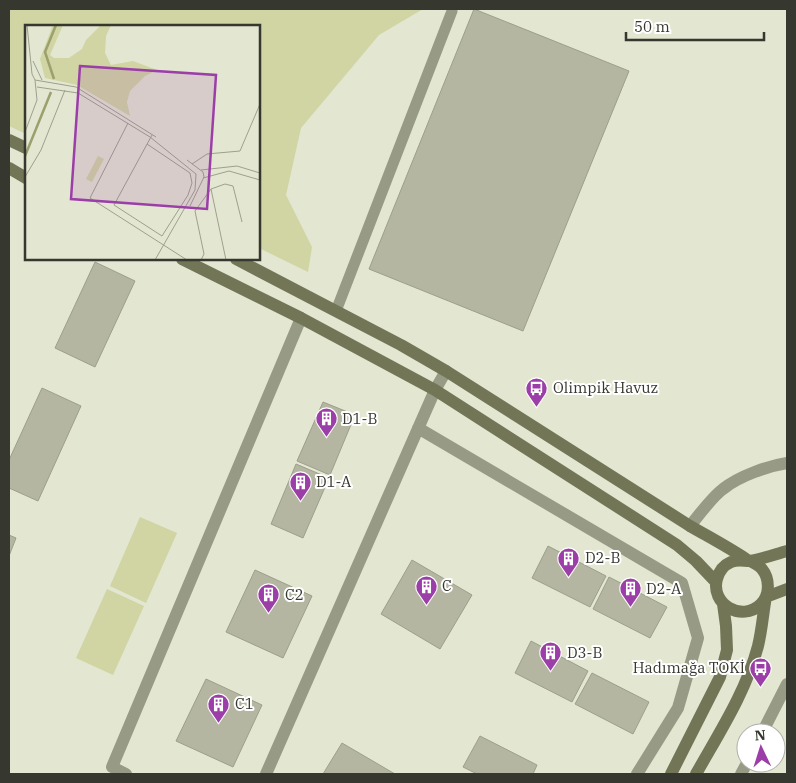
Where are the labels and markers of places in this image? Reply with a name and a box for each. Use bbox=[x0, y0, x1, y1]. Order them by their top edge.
bus stop icon: Olimpik Havuz bbox=[525, 376, 549, 407]
place label: Olimpik Havuz bbox=[553, 378, 658, 397]
building icon: D1-B bbox=[314, 407, 338, 438]
place label: D1-B bbox=[342, 409, 378, 428]
building icon: D1-A bbox=[288, 470, 312, 501]
place label: D1-A bbox=[316, 472, 352, 491]
building icon: D2-B bbox=[557, 546, 581, 577]
place label: D2-B bbox=[585, 548, 621, 567]
building icon: C bbox=[414, 574, 438, 605]
place label: C bbox=[442, 576, 452, 595]
building icon: D2-A bbox=[618, 577, 642, 608]
place label: D2-A bbox=[646, 579, 682, 598]
building icon: C2 bbox=[257, 583, 281, 614]
place label: C2 bbox=[285, 585, 304, 604]
building icon: D3-B bbox=[539, 641, 563, 672]
place label: D3-B bbox=[567, 643, 603, 662]
bus stop icon: Hadımağa TOKİ bbox=[749, 656, 773, 687]
place label: Hadımağa TOKİ bbox=[633, 658, 745, 677]
building icon: C1 bbox=[207, 692, 231, 723]
place label: C1 bbox=[235, 694, 254, 713]

